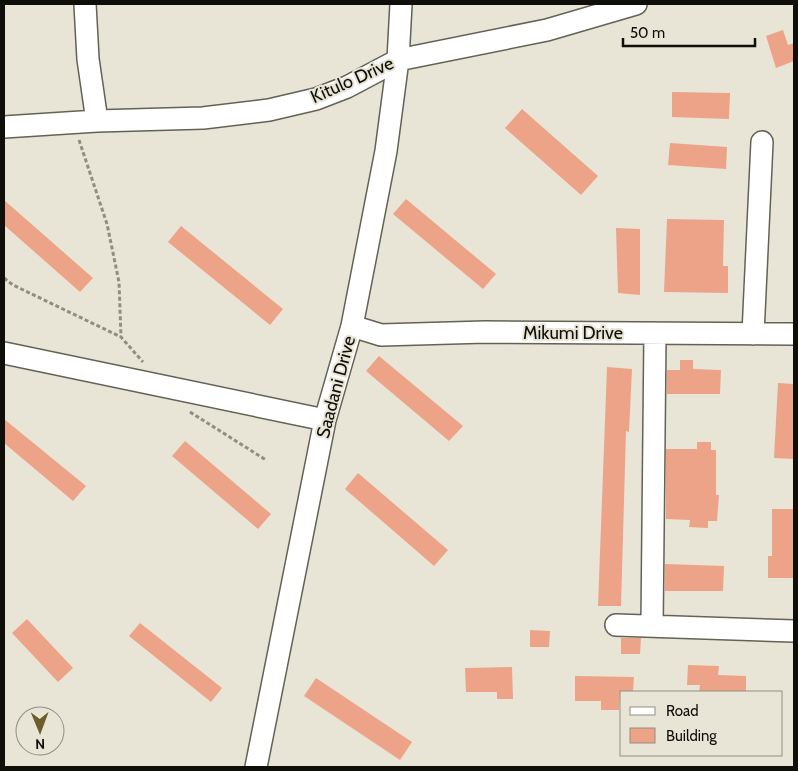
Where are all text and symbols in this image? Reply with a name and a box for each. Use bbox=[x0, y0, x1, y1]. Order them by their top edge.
scale bar bbox=[623, 15, 756, 47]
text: 50 m bbox=[630, 24, 665, 42]
street label: Kitulo Drive bbox=[307, 52, 397, 108]
street label: Mikumi Drive bbox=[523, 322, 623, 344]
street label: Saadani Drive bbox=[312, 334, 360, 440]
legend bbox=[620, 691, 783, 756]
text: Road bbox=[666, 702, 699, 720]
north arrow bbox=[15, 706, 65, 756]
text: Building bbox=[666, 727, 717, 745]
text: N bbox=[35, 735, 45, 753]

